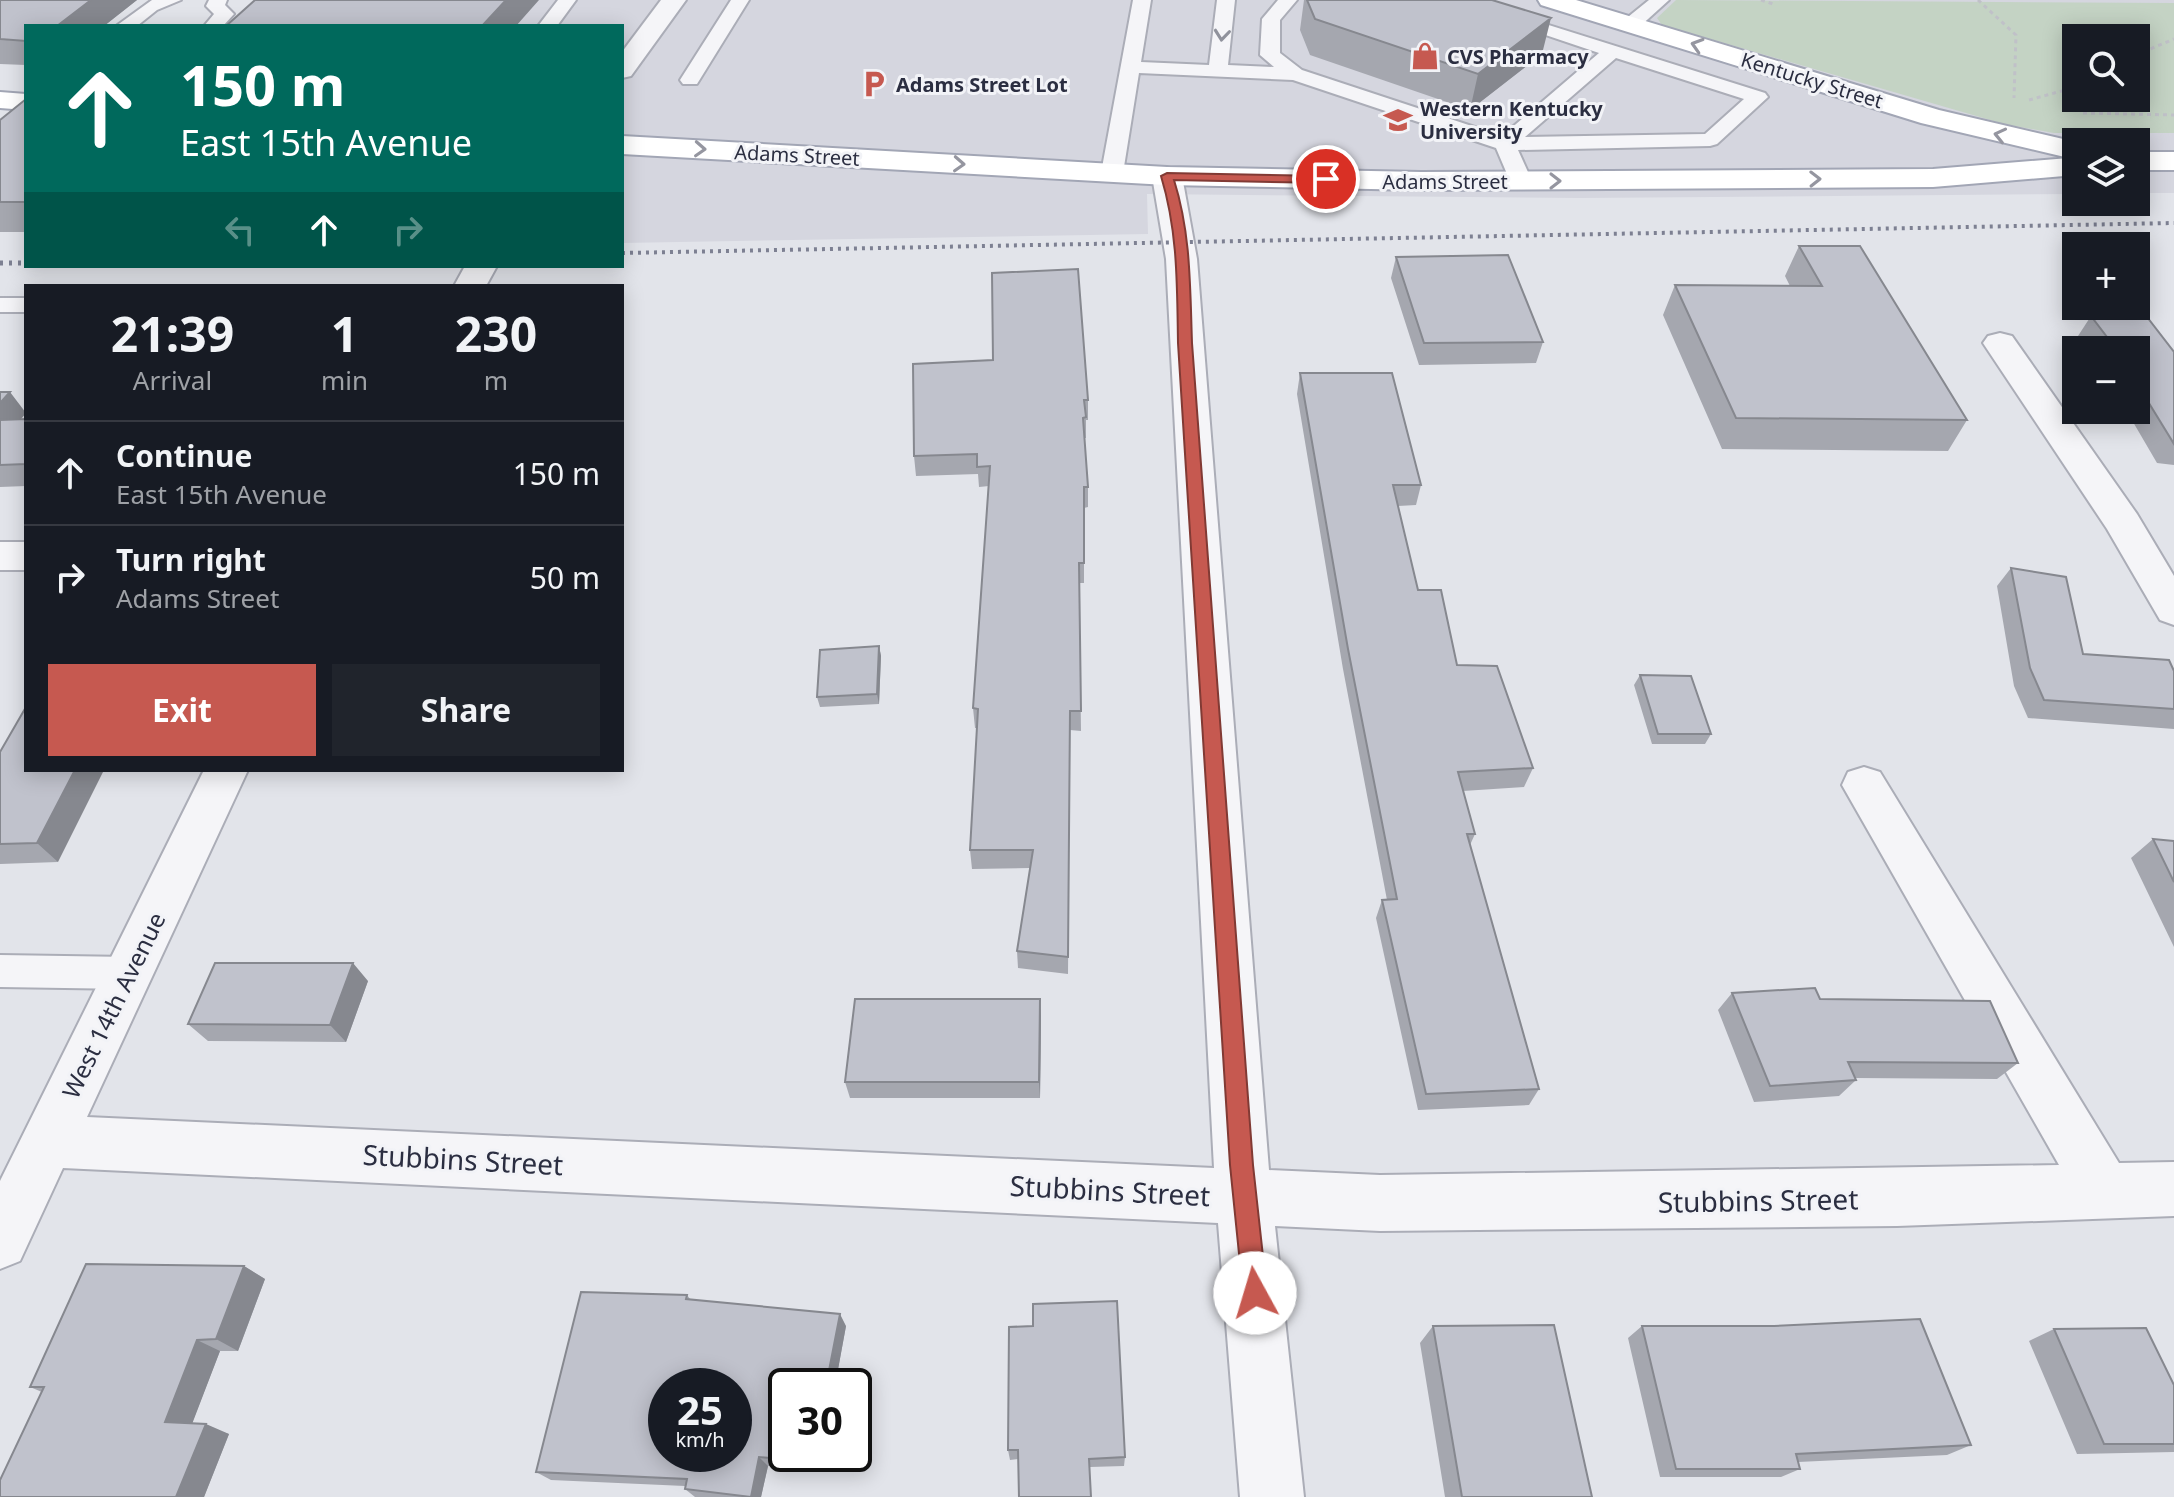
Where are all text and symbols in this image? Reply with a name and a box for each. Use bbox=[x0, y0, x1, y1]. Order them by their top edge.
map controls bbox=[2062, 24, 2150, 424]
button: search bbox=[2062, 24, 2150, 112]
one-way arrow bbox=[1214, 29, 1231, 42]
one-way arrow bbox=[1690, 38, 1704, 54]
shop icon: CVS Pharmacy bbox=[1410, 41, 1440, 71]
place label: CVS Pharmacy bbox=[1447, 43, 1589, 70]
text: 150 m bbox=[180, 46, 345, 122]
street label: Kentucky Street bbox=[1738, 46, 1886, 114]
icon: ahead bbox=[48, 56, 152, 160]
parking icon: Adams Street Lot bbox=[859, 69, 889, 99]
place label: Adams Street Lot bbox=[896, 71, 1068, 98]
place label: Western Kentucky University bbox=[1420, 95, 1603, 145]
school or university icon: Western Kentucky University bbox=[1383, 105, 1413, 135]
text: East 15th Avenue bbox=[180, 118, 472, 167]
one-way arrow bbox=[1993, 127, 2007, 144]
button: layers bbox=[2062, 128, 2150, 216]
street label: Adams Street bbox=[734, 138, 860, 172]
one-way arrow bbox=[694, 140, 707, 157]
pin bbox=[1292, 145, 1360, 213]
one-way arrow bbox=[953, 156, 966, 173]
icon: arrive bbox=[1304, 157, 1348, 201]
street label: Adams Street bbox=[1382, 168, 1508, 195]
one-way arrow bbox=[1809, 170, 1822, 188]
one-way arrow bbox=[1549, 172, 1562, 190]
icon: left bbox=[218, 208, 262, 252]
icon: ahead bbox=[302, 208, 346, 252]
icon: right bbox=[386, 208, 430, 252]
button: + bbox=[2062, 232, 2150, 320]
text: 21:39 bbox=[111, 301, 234, 366]
text: 1 bbox=[331, 301, 358, 366]
text: 230 bbox=[455, 301, 537, 366]
button: − bbox=[2062, 336, 2150, 424]
text: Arrival bbox=[133, 362, 212, 398]
text: min bbox=[321, 362, 368, 398]
text: m bbox=[484, 362, 508, 398]
text: Continue bbox=[116, 435, 252, 476]
icon: ahead bbox=[48, 451, 92, 495]
text: 150 m bbox=[513, 453, 600, 494]
text: East 15th Avenue bbox=[116, 476, 327, 512]
text: Turn right bbox=[116, 539, 266, 580]
icon: right bbox=[48, 555, 92, 599]
text: 50 m bbox=[530, 557, 600, 598]
text: Adams Street bbox=[116, 580, 279, 616]
button: Exit bbox=[48, 664, 316, 756]
button: Share bbox=[332, 664, 600, 756]
street label: West 14th Avenue bbox=[54, 906, 172, 1104]
street label: Stubbins Street bbox=[362, 1135, 564, 1183]
street label: Stubbins Street bbox=[1009, 1166, 1211, 1214]
street label: Stubbins Street bbox=[1657, 1179, 1859, 1221]
position arrow bbox=[1213, 1251, 1297, 1335]
speed limit sign: 30 bbox=[768, 1368, 872, 1472]
text: 25 bbox=[677, 1382, 723, 1437]
text: km/h bbox=[675, 1426, 725, 1453]

